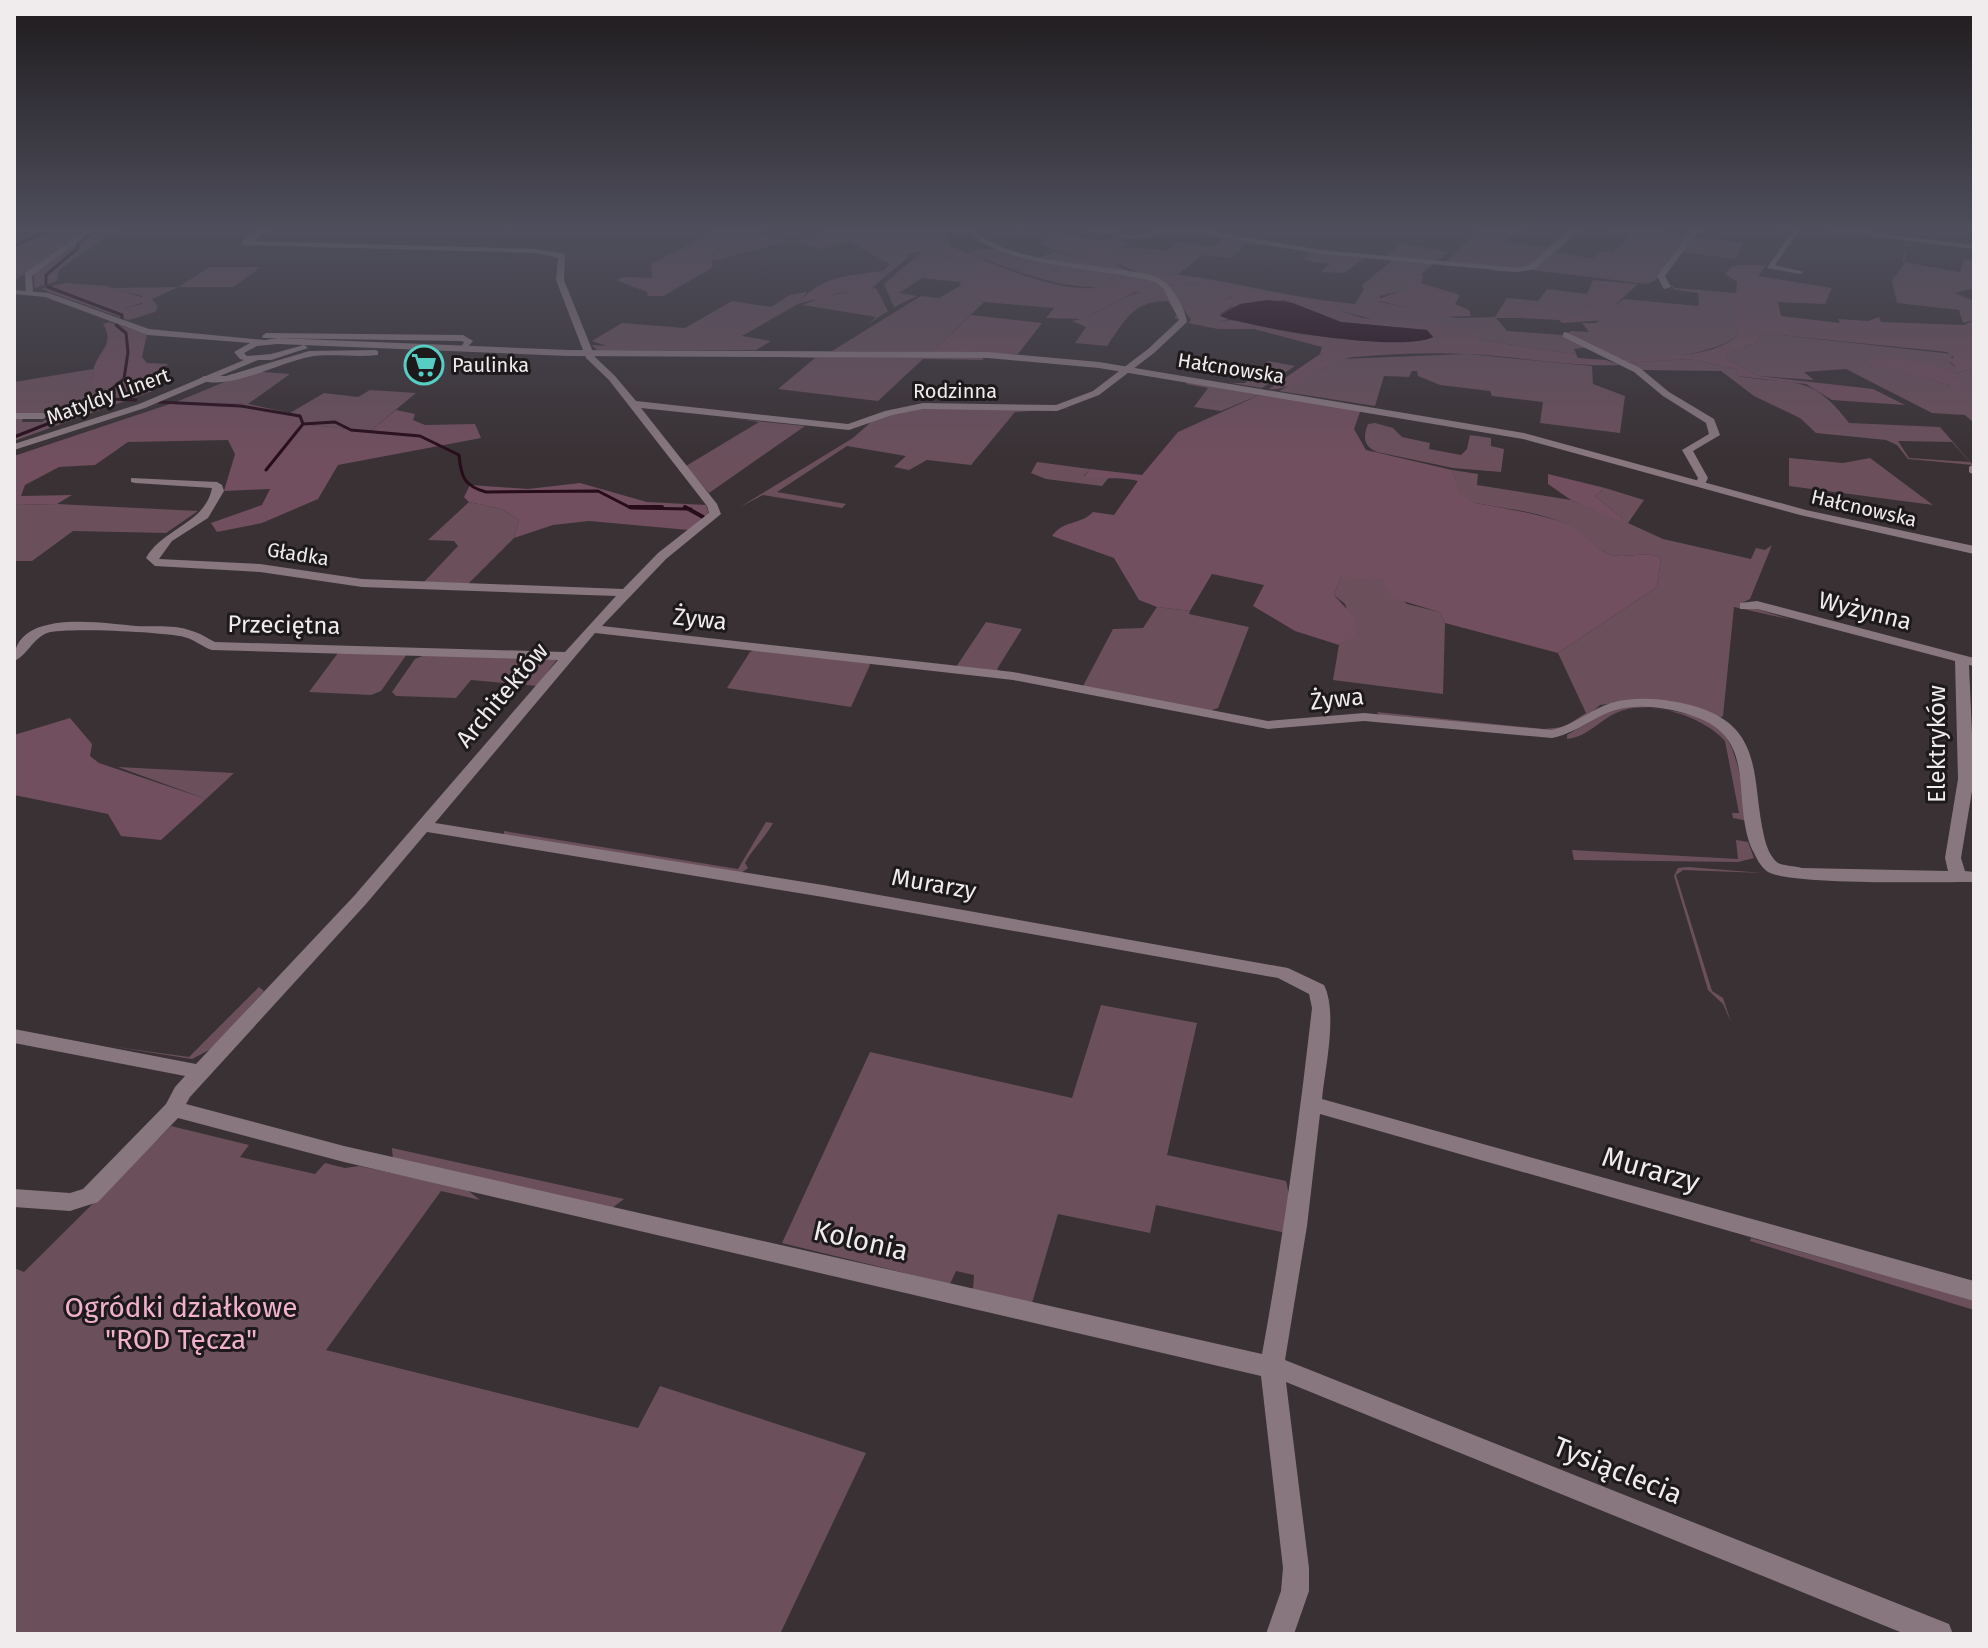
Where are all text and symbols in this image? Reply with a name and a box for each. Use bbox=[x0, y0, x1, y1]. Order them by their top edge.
supermarket icon: Paulinka bbox=[403, 344, 445, 386]
street label: Hałcnowska bbox=[1176, 348, 1286, 388]
place label: Paulinka bbox=[452, 353, 529, 377]
street label: Matyldy Linert bbox=[43, 362, 174, 429]
street label: Rodzinna bbox=[913, 379, 997, 403]
street label: Hałcnowska bbox=[1809, 484, 1919, 532]
street label: Gładka bbox=[265, 537, 331, 571]
street label: Wyżynna bbox=[1815, 586, 1915, 636]
street label: Żywa bbox=[672, 602, 728, 636]
street label: Przeciętna bbox=[227, 610, 341, 640]
street label: Architektów bbox=[450, 637, 554, 753]
street label: Żywa bbox=[1309, 682, 1365, 716]
street label: Elektryków bbox=[1923, 685, 1951, 803]
street label: Murarzy bbox=[889, 863, 979, 905]
street label: Murarzy bbox=[1598, 1140, 1704, 1199]
street label: Kolonia bbox=[810, 1214, 912, 1267]
park label: Ogródki działkowe "ROD Tęcza" bbox=[65, 1291, 298, 1356]
street label: Tysiąclecia bbox=[1548, 1430, 1687, 1511]

